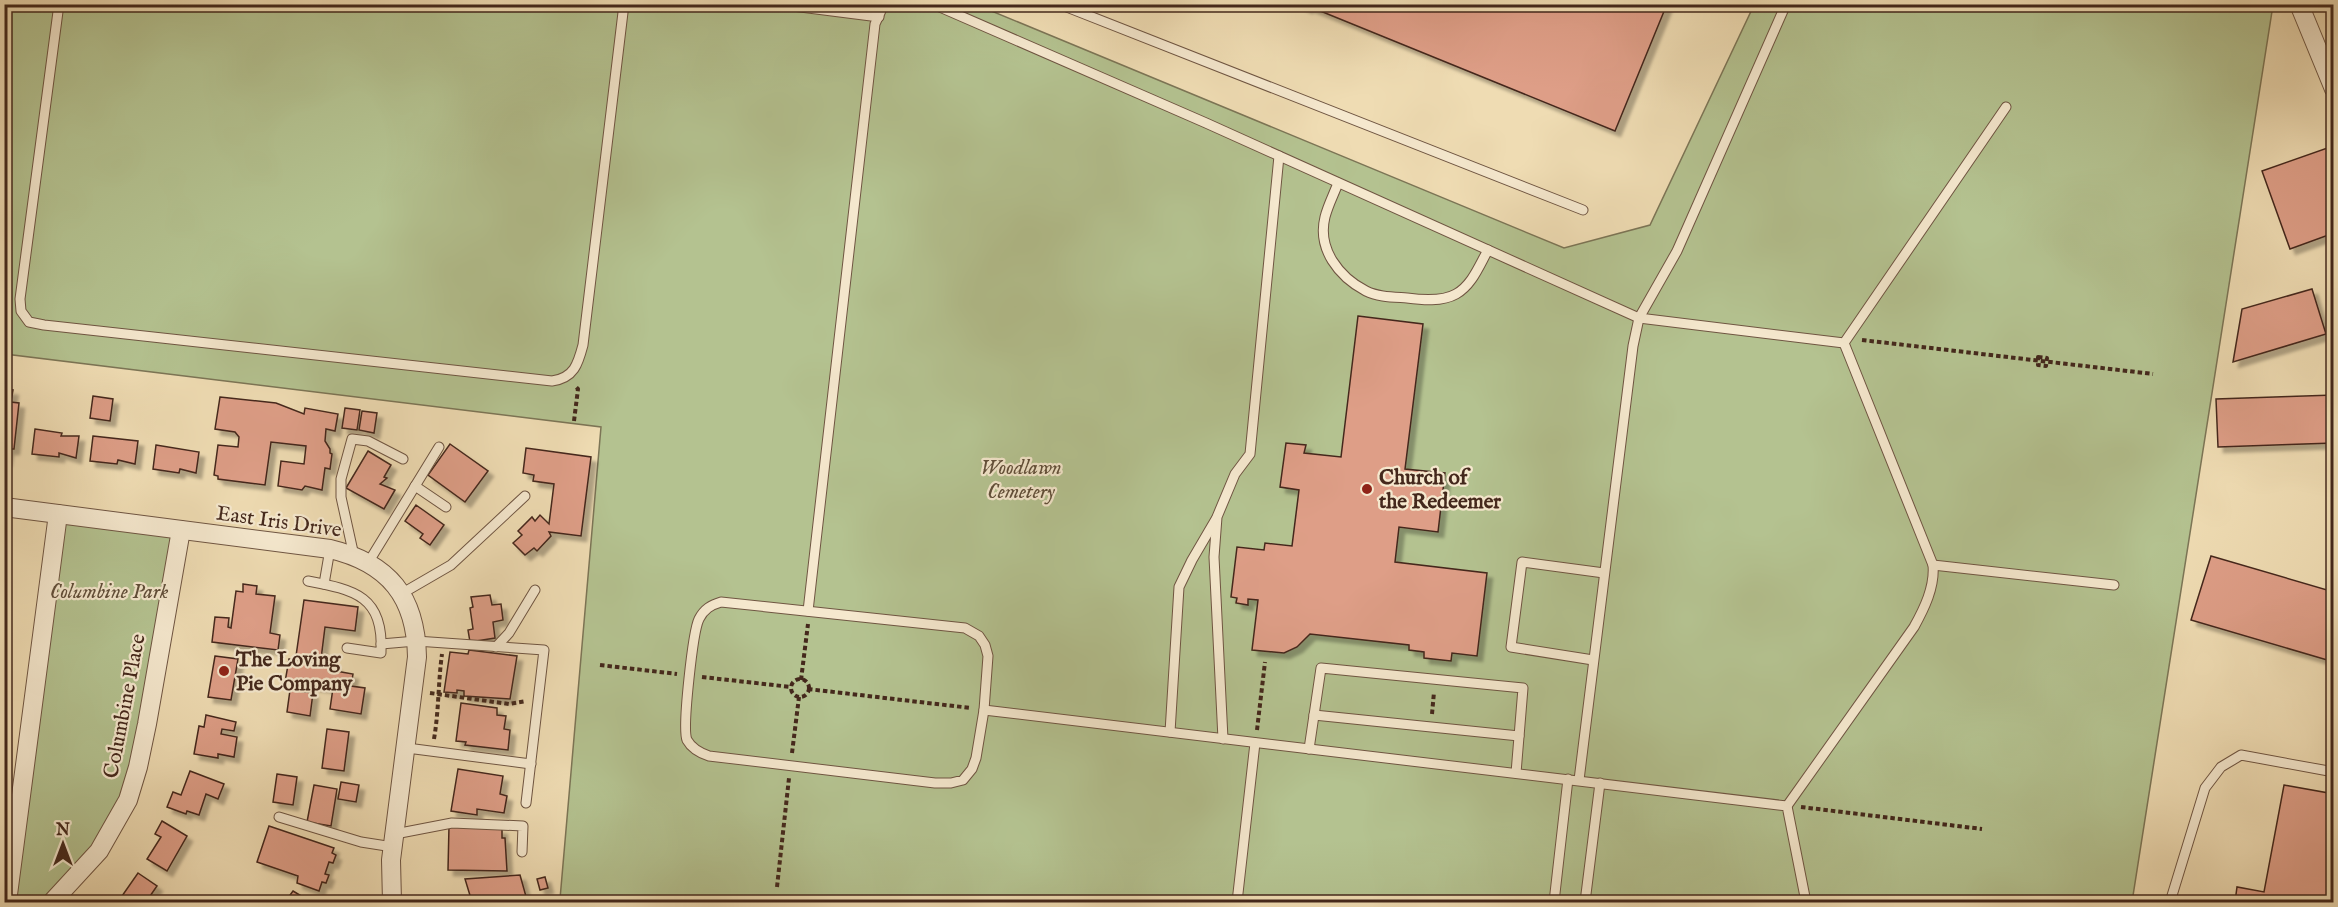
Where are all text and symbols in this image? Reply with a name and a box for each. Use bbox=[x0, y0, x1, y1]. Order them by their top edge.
park label: Woodlawn Cemetery bbox=[980, 455, 1062, 506]
place label: Church of the Redeemer bbox=[1378, 465, 1501, 516]
marker: Church of the Redeemer bbox=[1360, 482, 1374, 496]
street label: East Iris Drive bbox=[215, 500, 343, 545]
park label: Columbine Park bbox=[50, 579, 169, 606]
street label: Columbine Place bbox=[98, 631, 153, 781]
place label: The Loving Pie Company bbox=[235, 647, 353, 698]
marker: The Loving Pie Company bbox=[217, 664, 231, 678]
north arrow bbox=[33, 814, 93, 874]
text: N bbox=[55, 821, 70, 841]

